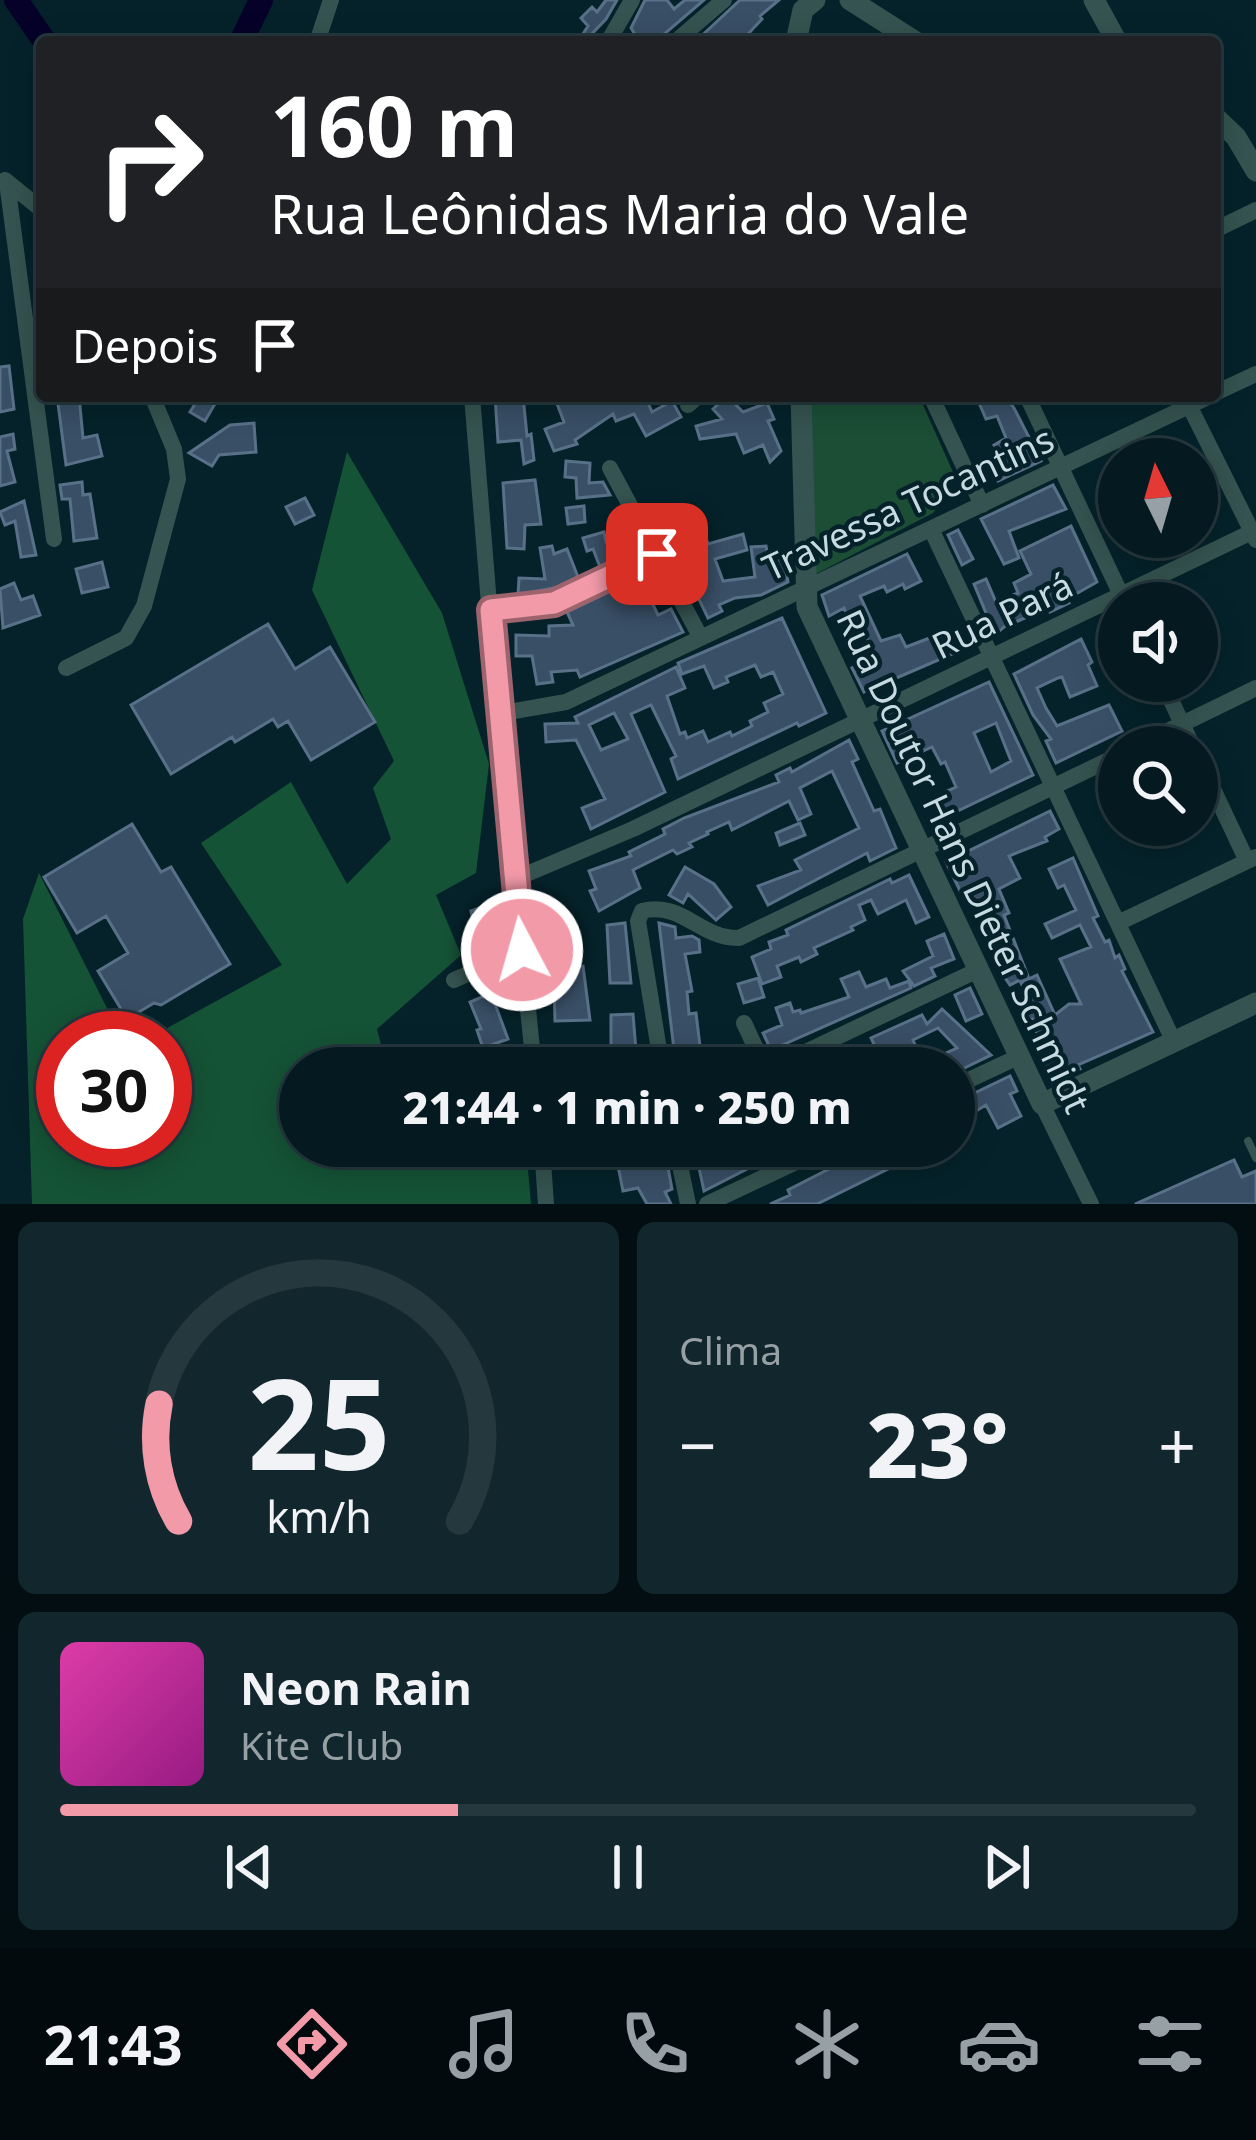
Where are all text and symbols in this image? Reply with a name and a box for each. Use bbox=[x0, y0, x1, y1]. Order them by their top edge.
text: 160 m bbox=[270, 67, 518, 182]
icon: right bbox=[72, 84, 228, 240]
text: Rua Leônidas Maria do Vale bbox=[270, 176, 969, 250]
icon: arrive bbox=[242, 312, 308, 378]
text: Depois bbox=[72, 315, 218, 376]
street label: Travessa Tocantins bbox=[754, 414, 1062, 592]
north arrow bbox=[1098, 438, 1218, 558]
map controls bbox=[1098, 438, 1218, 846]
pin bbox=[606, 503, 708, 605]
icon: arrive bbox=[624, 521, 690, 587]
street label: Rua Pará bbox=[924, 560, 1080, 670]
button: sound bbox=[1098, 582, 1218, 702]
street label: Rua Doutor Hans Dieter Schmidt bbox=[826, 601, 1102, 1121]
button: search bbox=[1098, 726, 1218, 846]
position arrow bbox=[459, 887, 585, 1013]
speed limit sign: 30 bbox=[36, 1011, 192, 1167]
text: 21:44 · 1 min · 250 m bbox=[402, 1076, 852, 1137]
text: Clima bbox=[679, 1323, 782, 1376]
text: 25 bbox=[247, 1337, 390, 1507]
text: 23° bbox=[866, 1382, 1009, 1504]
text: − bbox=[679, 1399, 717, 1489]
text: + bbox=[1158, 1399, 1196, 1489]
text: km/h bbox=[266, 1487, 371, 1546]
text: Neon Rain bbox=[240, 1657, 472, 1718]
text: Kite Club bbox=[240, 1718, 403, 1771]
icon: previous bbox=[216, 1834, 282, 1900]
icon: pause bbox=[595, 1834, 661, 1900]
icon: next bbox=[974, 1834, 1040, 1900]
icon: directions bbox=[270, 2002, 354, 2086]
icon: music bbox=[442, 2002, 526, 2086]
icon: phone bbox=[613, 2002, 697, 2086]
icon: climate bbox=[785, 2002, 869, 2086]
icon: car bbox=[957, 2002, 1041, 2086]
icon: filters bbox=[1128, 2002, 1212, 2086]
text: 21:43 bbox=[44, 2007, 183, 2081]

